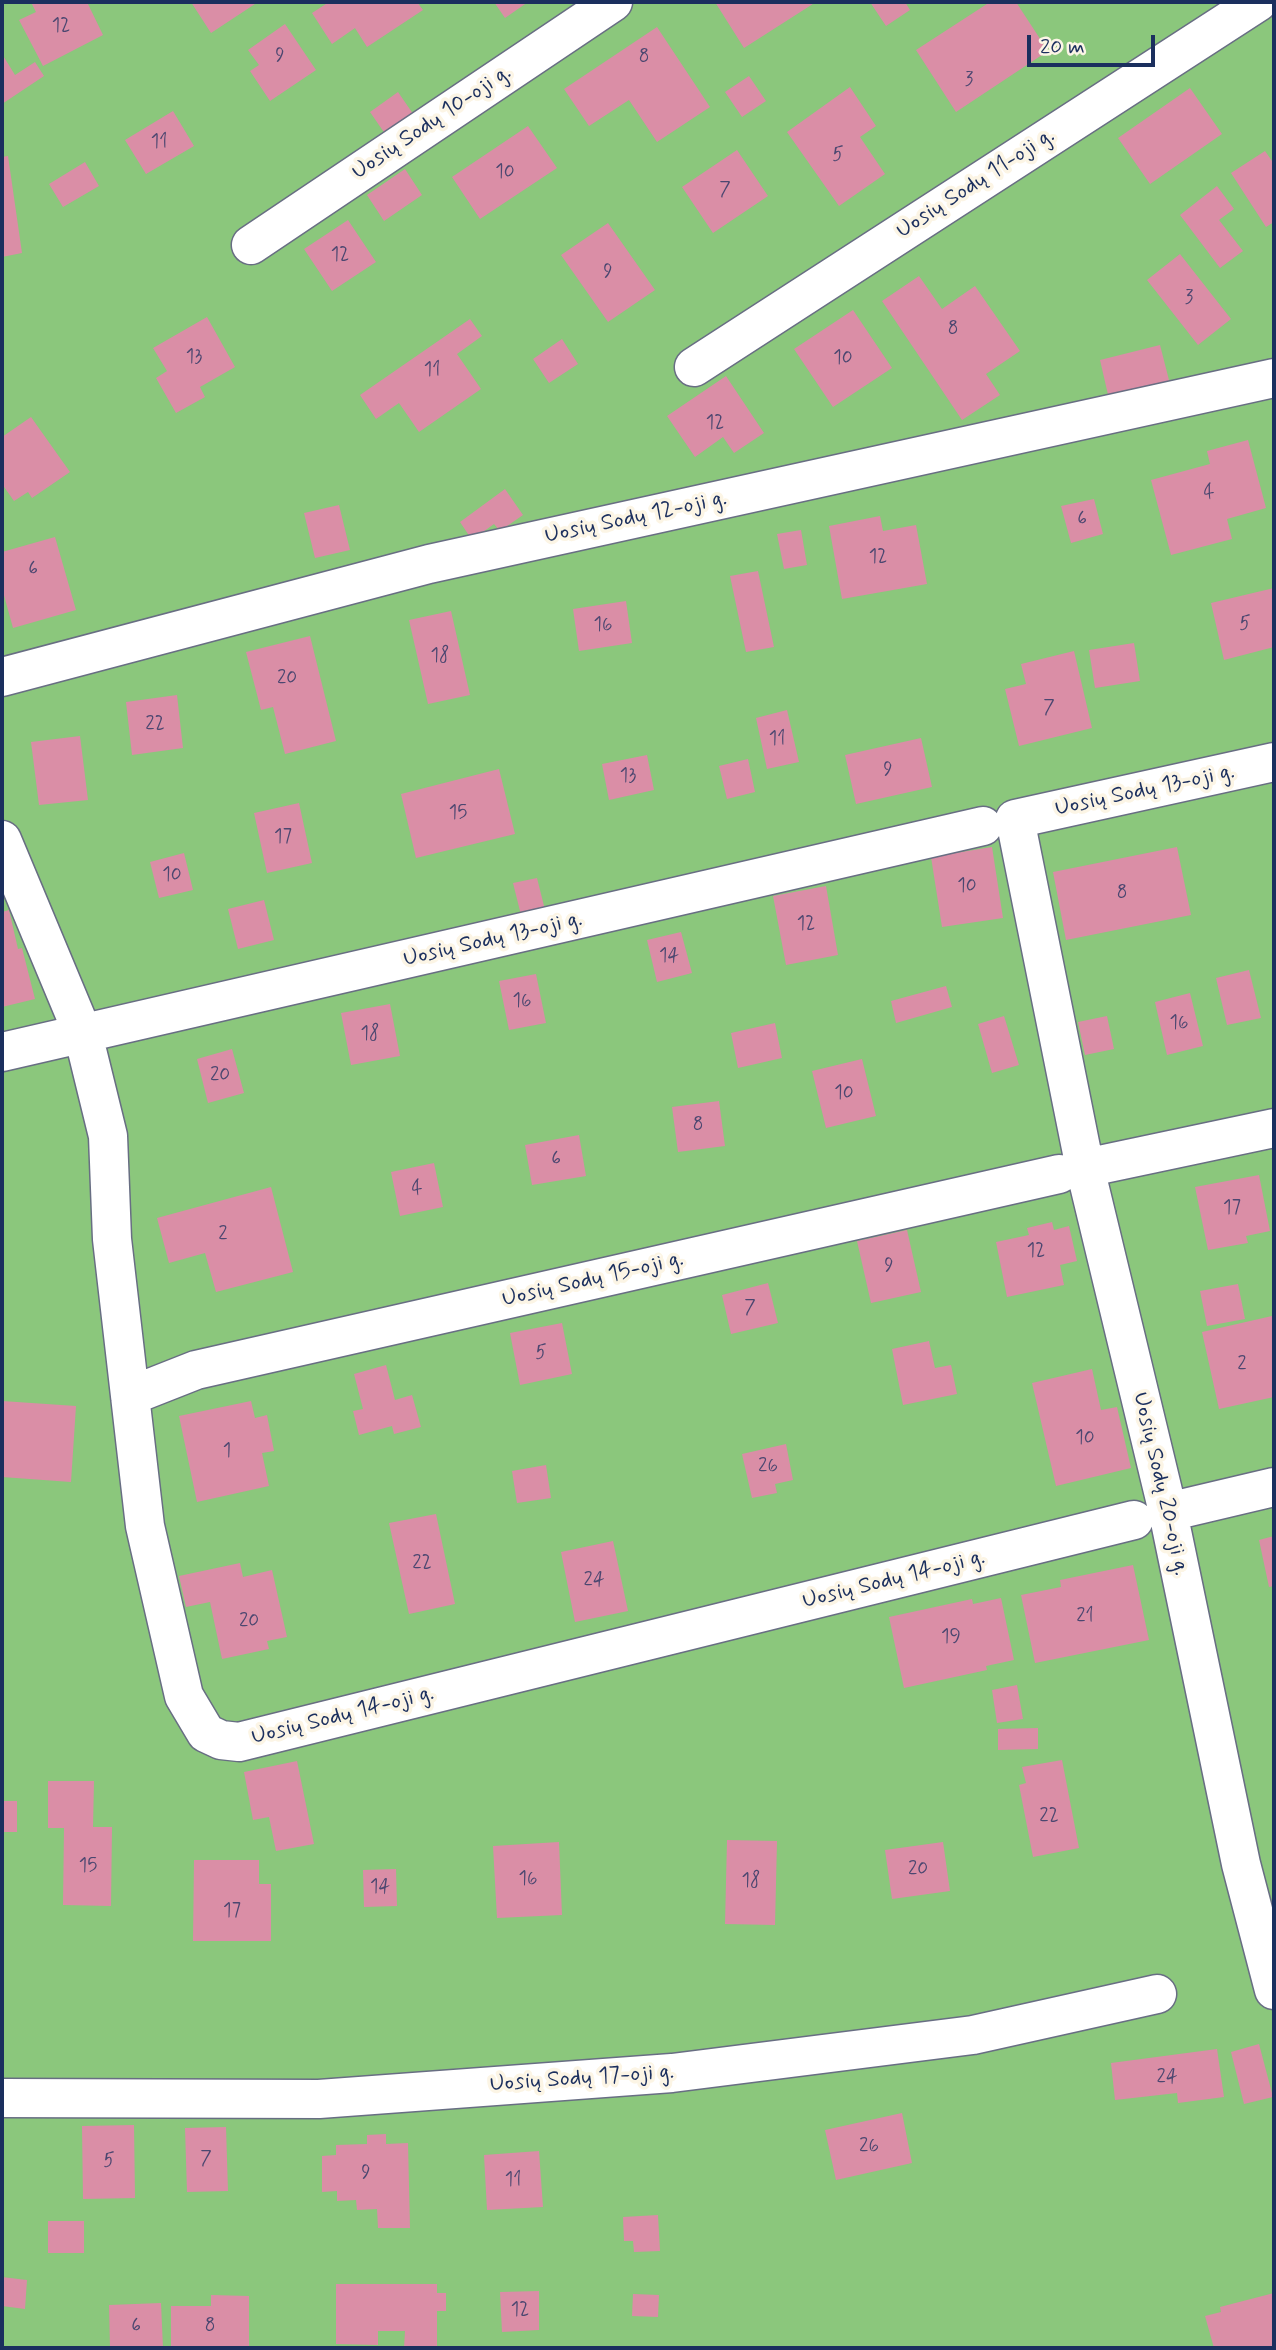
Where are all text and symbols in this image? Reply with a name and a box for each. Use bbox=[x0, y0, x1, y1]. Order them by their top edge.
house number: 12 bbox=[52, 16, 70, 38]
scale bar bbox=[1031, 21, 1159, 65]
text: 20 m bbox=[1040, 33, 1085, 61]
house number: 9 bbox=[275, 46, 285, 68]
house number: 8 bbox=[639, 47, 649, 69]
street label: Uosių Sodų 10-oji g. bbox=[347, 59, 517, 187]
house number: 3 bbox=[965, 70, 973, 92]
street label: Uosių Sodų 11-oji g. bbox=[892, 123, 1060, 245]
house number: 11 bbox=[151, 132, 167, 154]
house number: 5 bbox=[832, 145, 844, 167]
house number: 10 bbox=[495, 162, 515, 184]
house number: 7 bbox=[719, 180, 731, 202]
house number: 12 bbox=[331, 245, 349, 267]
house number: 9 bbox=[603, 262, 613, 284]
house number: 3 bbox=[1185, 288, 1193, 310]
house number: 8 bbox=[948, 319, 958, 341]
house number: 13 bbox=[186, 347, 202, 369]
house number: 10 bbox=[833, 348, 853, 370]
house number: 11 bbox=[424, 360, 440, 382]
house number: 12 bbox=[706, 413, 724, 435]
house number: 4 bbox=[1203, 483, 1215, 505]
street label: Uosių Sodų 12-oji g. bbox=[542, 485, 730, 551]
house number: 6 bbox=[1077, 509, 1087, 531]
house number: 12 bbox=[869, 547, 887, 569]
house number: 6 bbox=[28, 559, 38, 581]
house number: 5 bbox=[1239, 614, 1251, 636]
house number: 16 bbox=[594, 615, 612, 637]
house number: 18 bbox=[431, 646, 449, 668]
house number: 20 bbox=[277, 668, 297, 690]
house number: 7 bbox=[1043, 698, 1055, 720]
house number: 22 bbox=[145, 714, 165, 736]
house number: 11 bbox=[769, 729, 785, 751]
street label: Uosių Sodų 13-oji g. bbox=[1053, 758, 1237, 824]
house number: 9 bbox=[883, 760, 893, 782]
house number: 13 bbox=[620, 766, 636, 788]
house number: 15 bbox=[449, 803, 467, 825]
house number: 17 bbox=[274, 827, 292, 849]
house number: 10 bbox=[162, 865, 182, 887]
house number: 10 bbox=[957, 876, 977, 898]
house number: 8 bbox=[1117, 883, 1127, 905]
street label: Uosių Sodų 13-oji g. bbox=[401, 906, 585, 974]
house number: 12 bbox=[797, 914, 815, 936]
house number: 14 bbox=[659, 946, 679, 968]
house number: 16 bbox=[513, 991, 531, 1013]
house number: 16 bbox=[1170, 1013, 1188, 1035]
house number: 18 bbox=[361, 1024, 379, 1046]
house number: 20 bbox=[210, 1065, 230, 1087]
house number: 10 bbox=[834, 1083, 854, 1105]
house number: 8 bbox=[693, 1115, 703, 1137]
house number: 6 bbox=[551, 1149, 561, 1171]
house number: 4 bbox=[411, 1179, 423, 1201]
house number: 17 bbox=[1223, 1198, 1241, 1220]
house number: 2 bbox=[218, 1224, 228, 1246]
house number: 12 bbox=[1027, 1241, 1045, 1263]
street label: Uosių Sodų 15-oji g. bbox=[500, 1246, 686, 1314]
house number: 9 bbox=[884, 1256, 894, 1278]
house number: 7 bbox=[744, 1298, 756, 1320]
house number: 5 bbox=[535, 1343, 547, 1365]
house number: 2 bbox=[1237, 1354, 1247, 1376]
street label: Uosių Sodų 20-oji g. bbox=[1125, 1390, 1195, 1578]
house number: 10 bbox=[1075, 1428, 1095, 1450]
house number: 1 bbox=[223, 1441, 231, 1463]
house number: 26 bbox=[758, 1456, 778, 1478]
street label: Uosių Sodų 14-oji g. bbox=[800, 1544, 988, 1616]
house number: 22 bbox=[412, 1553, 432, 1575]
house number: 24 bbox=[584, 1570, 604, 1592]
house number: 21 bbox=[1076, 1606, 1094, 1628]
house number: 20 bbox=[239, 1611, 259, 1633]
house number: 19 bbox=[941, 1627, 961, 1649]
street label: Uosių Sodų 14-oji g. bbox=[249, 1680, 437, 1752]
house number: 22 bbox=[1039, 1806, 1059, 1828]
house number: 15 bbox=[79, 1856, 97, 1878]
house number: 20 bbox=[908, 1859, 928, 1881]
house number: 16 bbox=[519, 1869, 537, 1891]
house number: 18 bbox=[742, 1871, 760, 1893]
house number: 14 bbox=[370, 1877, 390, 1899]
house number: 17 bbox=[223, 1901, 241, 1923]
street label: Uosių Sodų 17-oji g. bbox=[489, 2059, 675, 2099]
house number: 24 bbox=[1157, 2067, 1177, 2089]
house number: 26 bbox=[859, 2136, 879, 2158]
house number: 7 bbox=[200, 2149, 212, 2171]
house number: 5 bbox=[103, 2151, 115, 2173]
house number: 9 bbox=[361, 2163, 371, 2185]
house number: 11 bbox=[505, 2170, 521, 2192]
house number: 12 bbox=[511, 2300, 529, 2322]
house number: 6 bbox=[131, 2316, 141, 2338]
house number: 8 bbox=[205, 2316, 215, 2338]

